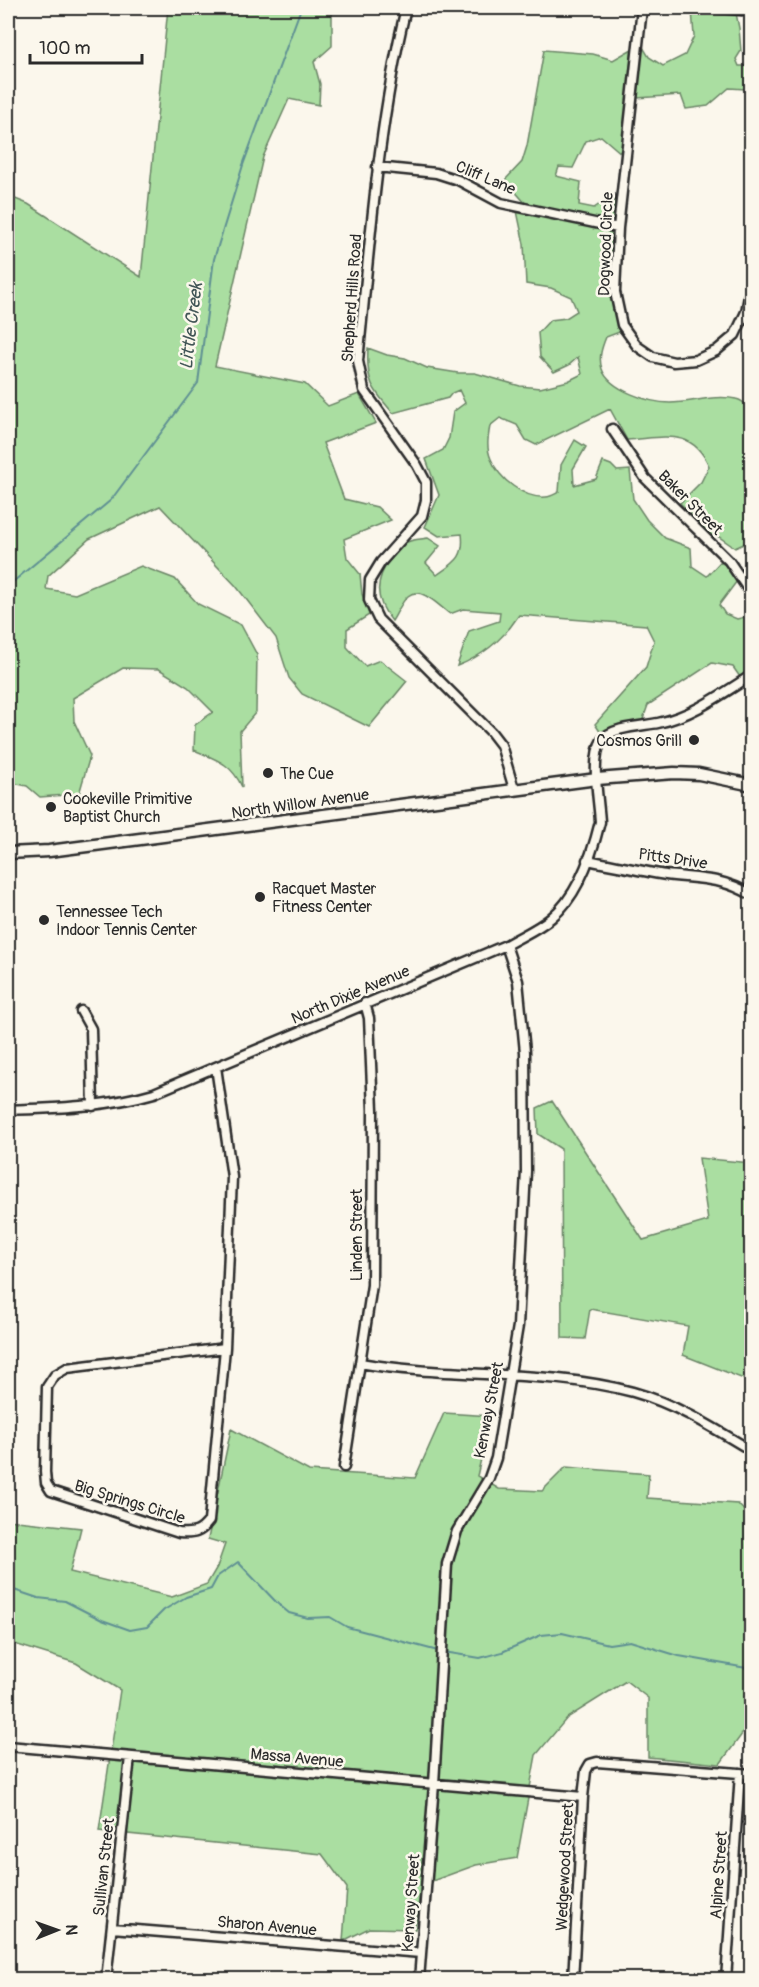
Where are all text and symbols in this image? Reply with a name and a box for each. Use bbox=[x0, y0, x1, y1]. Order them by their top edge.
scale bar bbox=[30, 27, 142, 65]
text: 100 m bbox=[39, 37, 91, 60]
street label: Cliff Lane bbox=[453, 156, 519, 200]
street label: Dogwood Circle bbox=[594, 191, 618, 296]
street label: Shepherd Hills Road bbox=[338, 233, 366, 363]
water label: Little Creek bbox=[175, 280, 208, 371]
street label: Baker Street bbox=[654, 466, 727, 540]
place label: Cosmos Grill bbox=[596, 731, 682, 751]
marker: Cosmos Grill bbox=[687, 733, 701, 747]
place label: The Cue bbox=[280, 764, 334, 784]
marker: The Cue bbox=[261, 766, 275, 780]
street label: North Willow Avenue bbox=[230, 784, 370, 824]
place label: Cookeville Primitive Baptist Church bbox=[63, 789, 192, 827]
marker: Cookeville Primitive Baptist Church bbox=[44, 800, 58, 814]
street label: Pitts Drive bbox=[637, 844, 709, 874]
place label: Racquet Master Fitness Center bbox=[272, 879, 377, 917]
marker: Racquet Master Fitness Center bbox=[253, 890, 267, 904]
place label: Tennessee Tech Indoor Tennis Center bbox=[56, 902, 197, 940]
marker: Tennessee Tech Indoor Tennis Center bbox=[37, 913, 51, 927]
street label: North Dixie Avenue bbox=[288, 961, 413, 1029]
street label: Linden Street bbox=[347, 1188, 367, 1281]
street label: Kenway Street bbox=[470, 1360, 508, 1460]
street label: Big Springs Circle bbox=[72, 1476, 188, 1528]
street label: Massa Avenue bbox=[250, 1744, 344, 1772]
street label: Wedgewood Street bbox=[552, 1802, 578, 1931]
street label: Sullivan Street bbox=[89, 1817, 119, 1917]
street label: Alpine Street bbox=[706, 1830, 732, 1920]
street label: Kenway Street bbox=[398, 1853, 424, 1953]
north arrow bbox=[27, 1900, 87, 1960]
street label: Sharon Avenue bbox=[216, 1912, 318, 1940]
text: N bbox=[61, 1924, 81, 1936]

